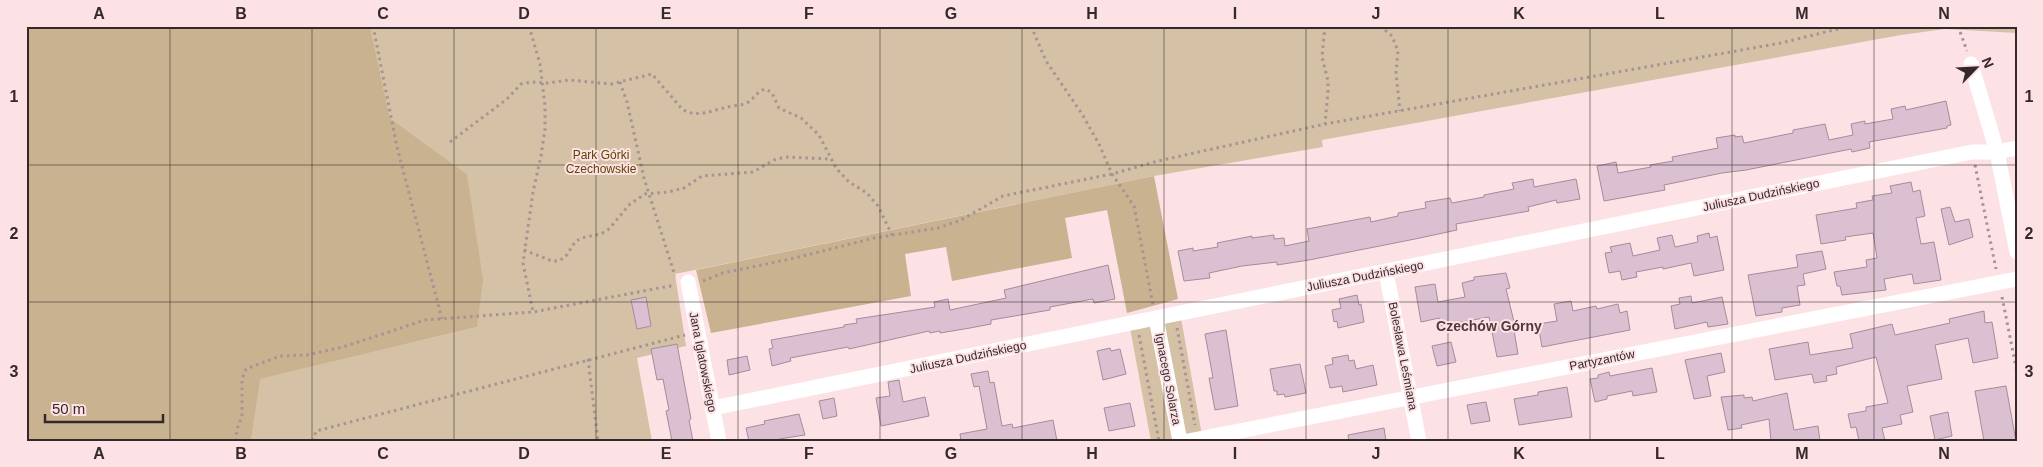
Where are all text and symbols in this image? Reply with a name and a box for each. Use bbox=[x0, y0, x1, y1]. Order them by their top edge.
text: A bbox=[93, 5, 105, 22]
text: B bbox=[235, 5, 247, 22]
text: C bbox=[377, 5, 389, 22]
text: D bbox=[518, 5, 530, 22]
text: E bbox=[661, 5, 672, 22]
text: F bbox=[804, 5, 814, 22]
text: G bbox=[945, 5, 957, 22]
text: H bbox=[1086, 5, 1098, 22]
text: I bbox=[1233, 5, 1237, 22]
text: J bbox=[1372, 5, 1380, 22]
text: K bbox=[1513, 5, 1525, 22]
text: L bbox=[1655, 5, 1665, 22]
text: M bbox=[1795, 5, 1809, 22]
text: N bbox=[1938, 5, 1950, 22]
north arrow bbox=[1950, 42, 2000, 92]
text: N bbox=[1979, 55, 1997, 71]
text: 1 bbox=[10, 88, 19, 105]
text: 1 bbox=[2025, 88, 2034, 105]
park label: Park Górki Czechowskie bbox=[566, 148, 637, 176]
street label: Juliusza Dudzińskiego bbox=[1701, 176, 1821, 214]
text: 2 bbox=[10, 225, 19, 242]
text: 2 bbox=[2025, 225, 2034, 242]
street label: Juliusza Dudzińskiego bbox=[1305, 258, 1425, 294]
street label: Bolesława Leśmiana bbox=[1386, 301, 1420, 412]
street label: Jana Iglatowskiego bbox=[686, 311, 720, 414]
district label: Czechów Górny bbox=[1436, 318, 1542, 334]
street label: Ignacego Solarza bbox=[1152, 332, 1184, 426]
street label: Juliusza Dudzińskiego bbox=[908, 338, 1028, 376]
street label: Partyzantów bbox=[1568, 347, 1636, 373]
text: 3 bbox=[10, 363, 19, 380]
text: 3 bbox=[2025, 363, 2034, 380]
scale bar bbox=[45, 392, 162, 424]
text: 50 m bbox=[52, 400, 85, 417]
text: A bbox=[93, 445, 105, 462]
text: B bbox=[235, 445, 247, 462]
text: C bbox=[377, 445, 389, 462]
text: D bbox=[518, 445, 530, 462]
text: E bbox=[661, 445, 672, 462]
text: F bbox=[804, 445, 814, 462]
text: G bbox=[945, 445, 957, 462]
text: H bbox=[1086, 445, 1098, 462]
text: I bbox=[1233, 445, 1237, 462]
text: J bbox=[1372, 445, 1380, 462]
text: K bbox=[1513, 445, 1525, 462]
text: L bbox=[1655, 445, 1665, 462]
text: M bbox=[1795, 445, 1809, 462]
text: N bbox=[1938, 445, 1950, 462]

